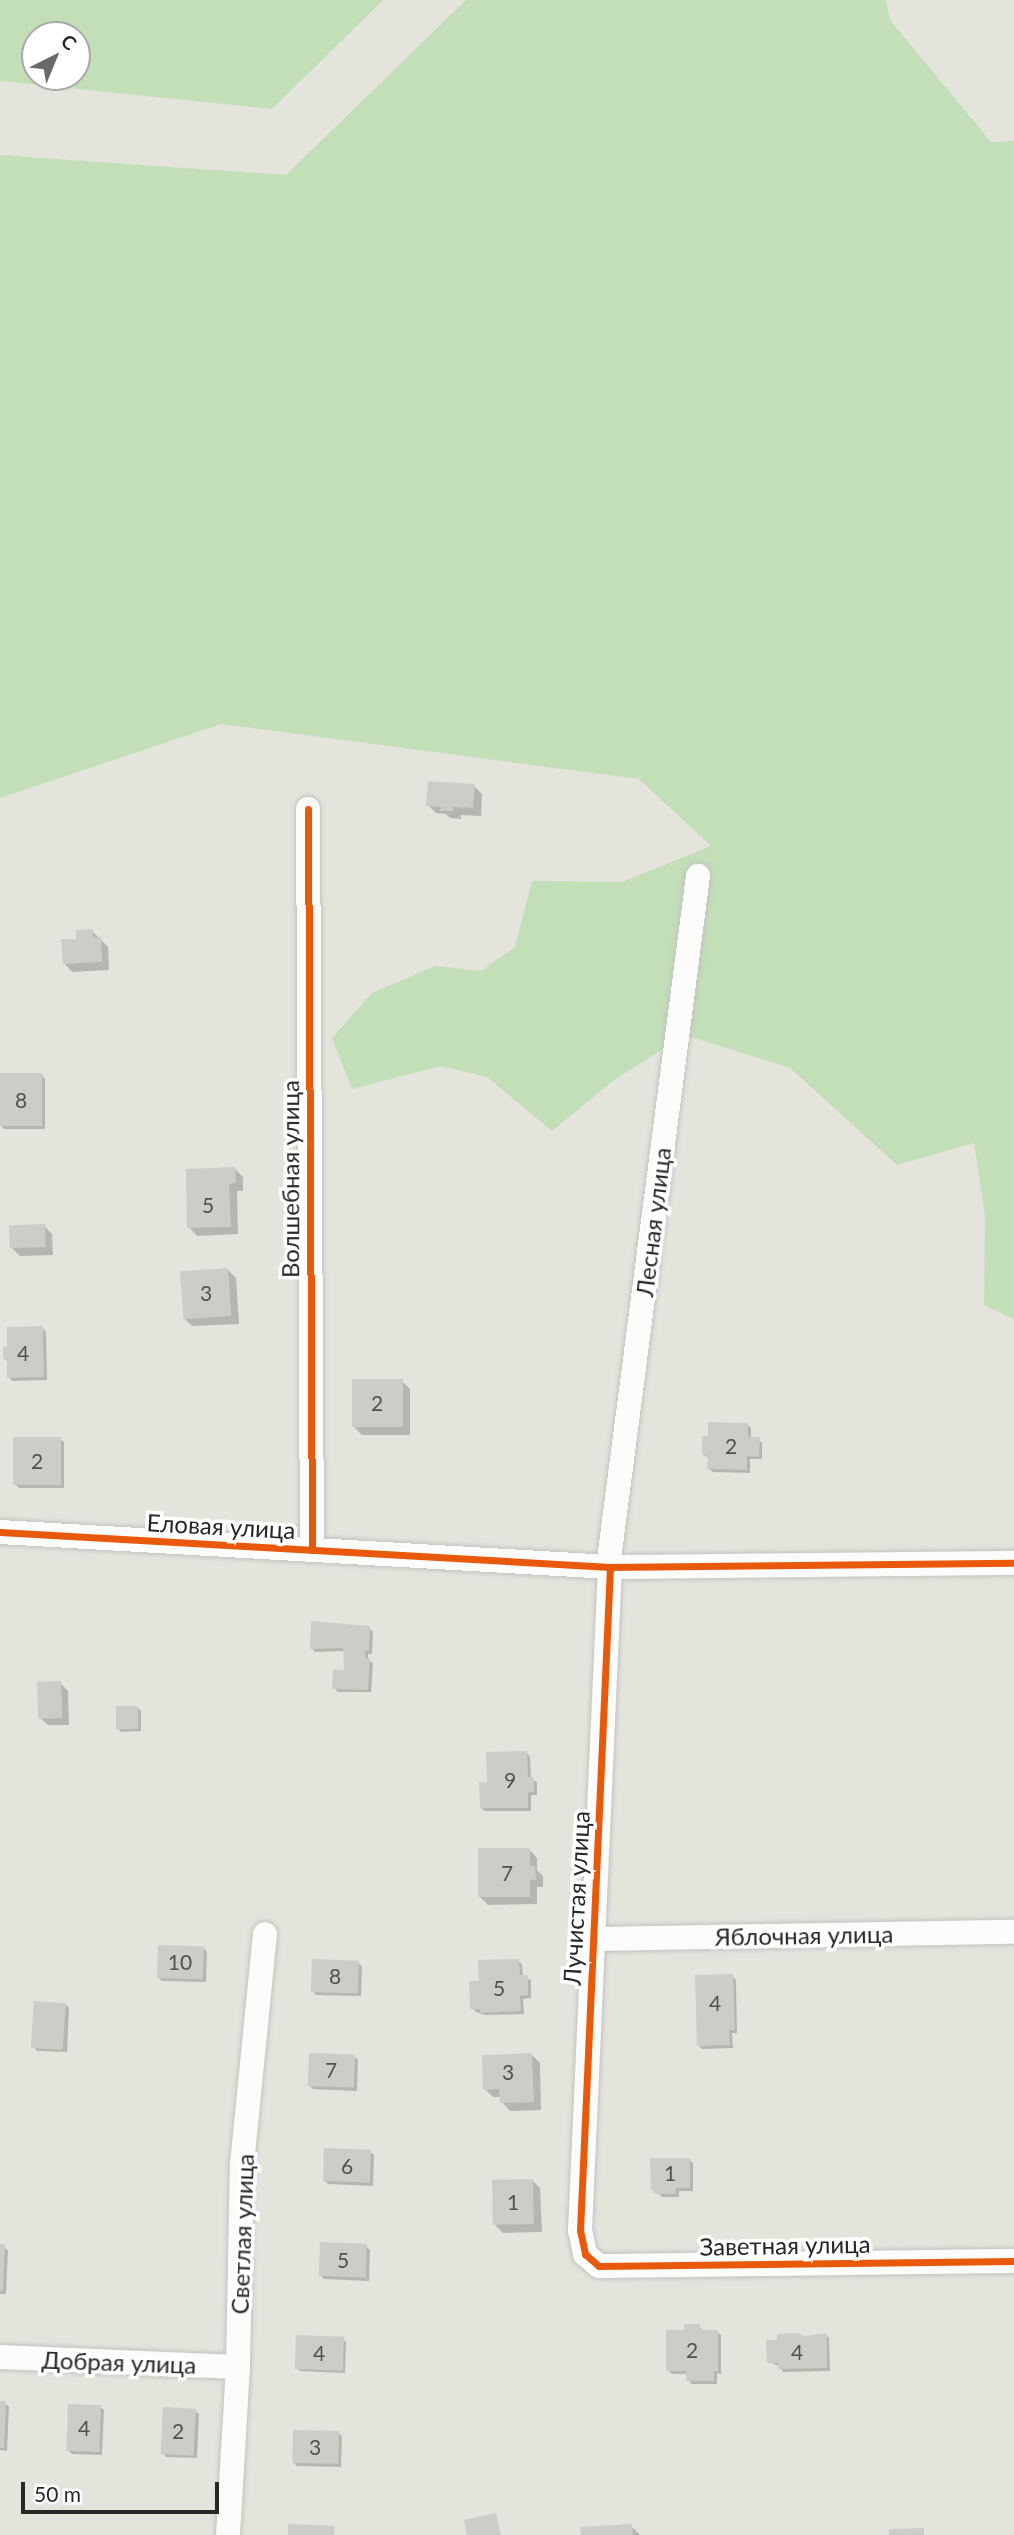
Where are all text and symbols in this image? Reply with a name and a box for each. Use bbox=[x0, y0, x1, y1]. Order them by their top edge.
north arrow bbox=[21, 21, 91, 91]
text: С bbox=[57, 29, 82, 54]
street label: Волшебная улица bbox=[276, 1080, 304, 1278]
house number: 8 bbox=[15, 1087, 27, 1113]
street label: Лесная улица bbox=[630, 1146, 676, 1298]
house number: 5 bbox=[202, 1192, 214, 1218]
house number: 3 bbox=[200, 1280, 212, 1306]
house number: 4 bbox=[17, 1340, 29, 1366]
house number: 2 bbox=[371, 1390, 383, 1416]
house number: 2 bbox=[725, 1433, 737, 1459]
house number: 2 bbox=[31, 1448, 43, 1474]
street label: Еловая улица bbox=[146, 1508, 296, 1544]
house number: 9 bbox=[504, 1767, 516, 1793]
street label: Лучистая улица bbox=[557, 1810, 595, 1986]
house number: 7 bbox=[501, 1860, 513, 1886]
street label: Яблочная улица bbox=[715, 1919, 893, 1951]
house number: 10 bbox=[168, 1949, 192, 1975]
house number: 8 bbox=[329, 1963, 341, 1989]
house number: 5 bbox=[493, 1975, 505, 2001]
house number: 4 bbox=[709, 1990, 721, 2016]
house number: 7 bbox=[325, 2057, 337, 2083]
house number: 3 bbox=[502, 2059, 514, 2085]
street label: Светлая улица bbox=[225, 2153, 259, 2315]
house number: 6 bbox=[341, 2153, 353, 2179]
house number: 1 bbox=[664, 2160, 676, 2186]
house number: 1 bbox=[507, 2189, 519, 2215]
street label: Заветная улица bbox=[699, 2229, 871, 2261]
house number: 5 bbox=[337, 2247, 349, 2273]
house number: 2 bbox=[686, 2337, 698, 2363]
house number: 4 bbox=[791, 2339, 803, 2365]
house number: 4 bbox=[313, 2340, 325, 2366]
street label: Добрая улица bbox=[41, 2345, 197, 2379]
house number: 4 bbox=[78, 2415, 90, 2441]
house number: 2 bbox=[172, 2418, 184, 2444]
house number: 3 bbox=[309, 2434, 321, 2460]
scale bar bbox=[24, 2468, 222, 2512]
text: 50 m bbox=[34, 2481, 81, 2506]

